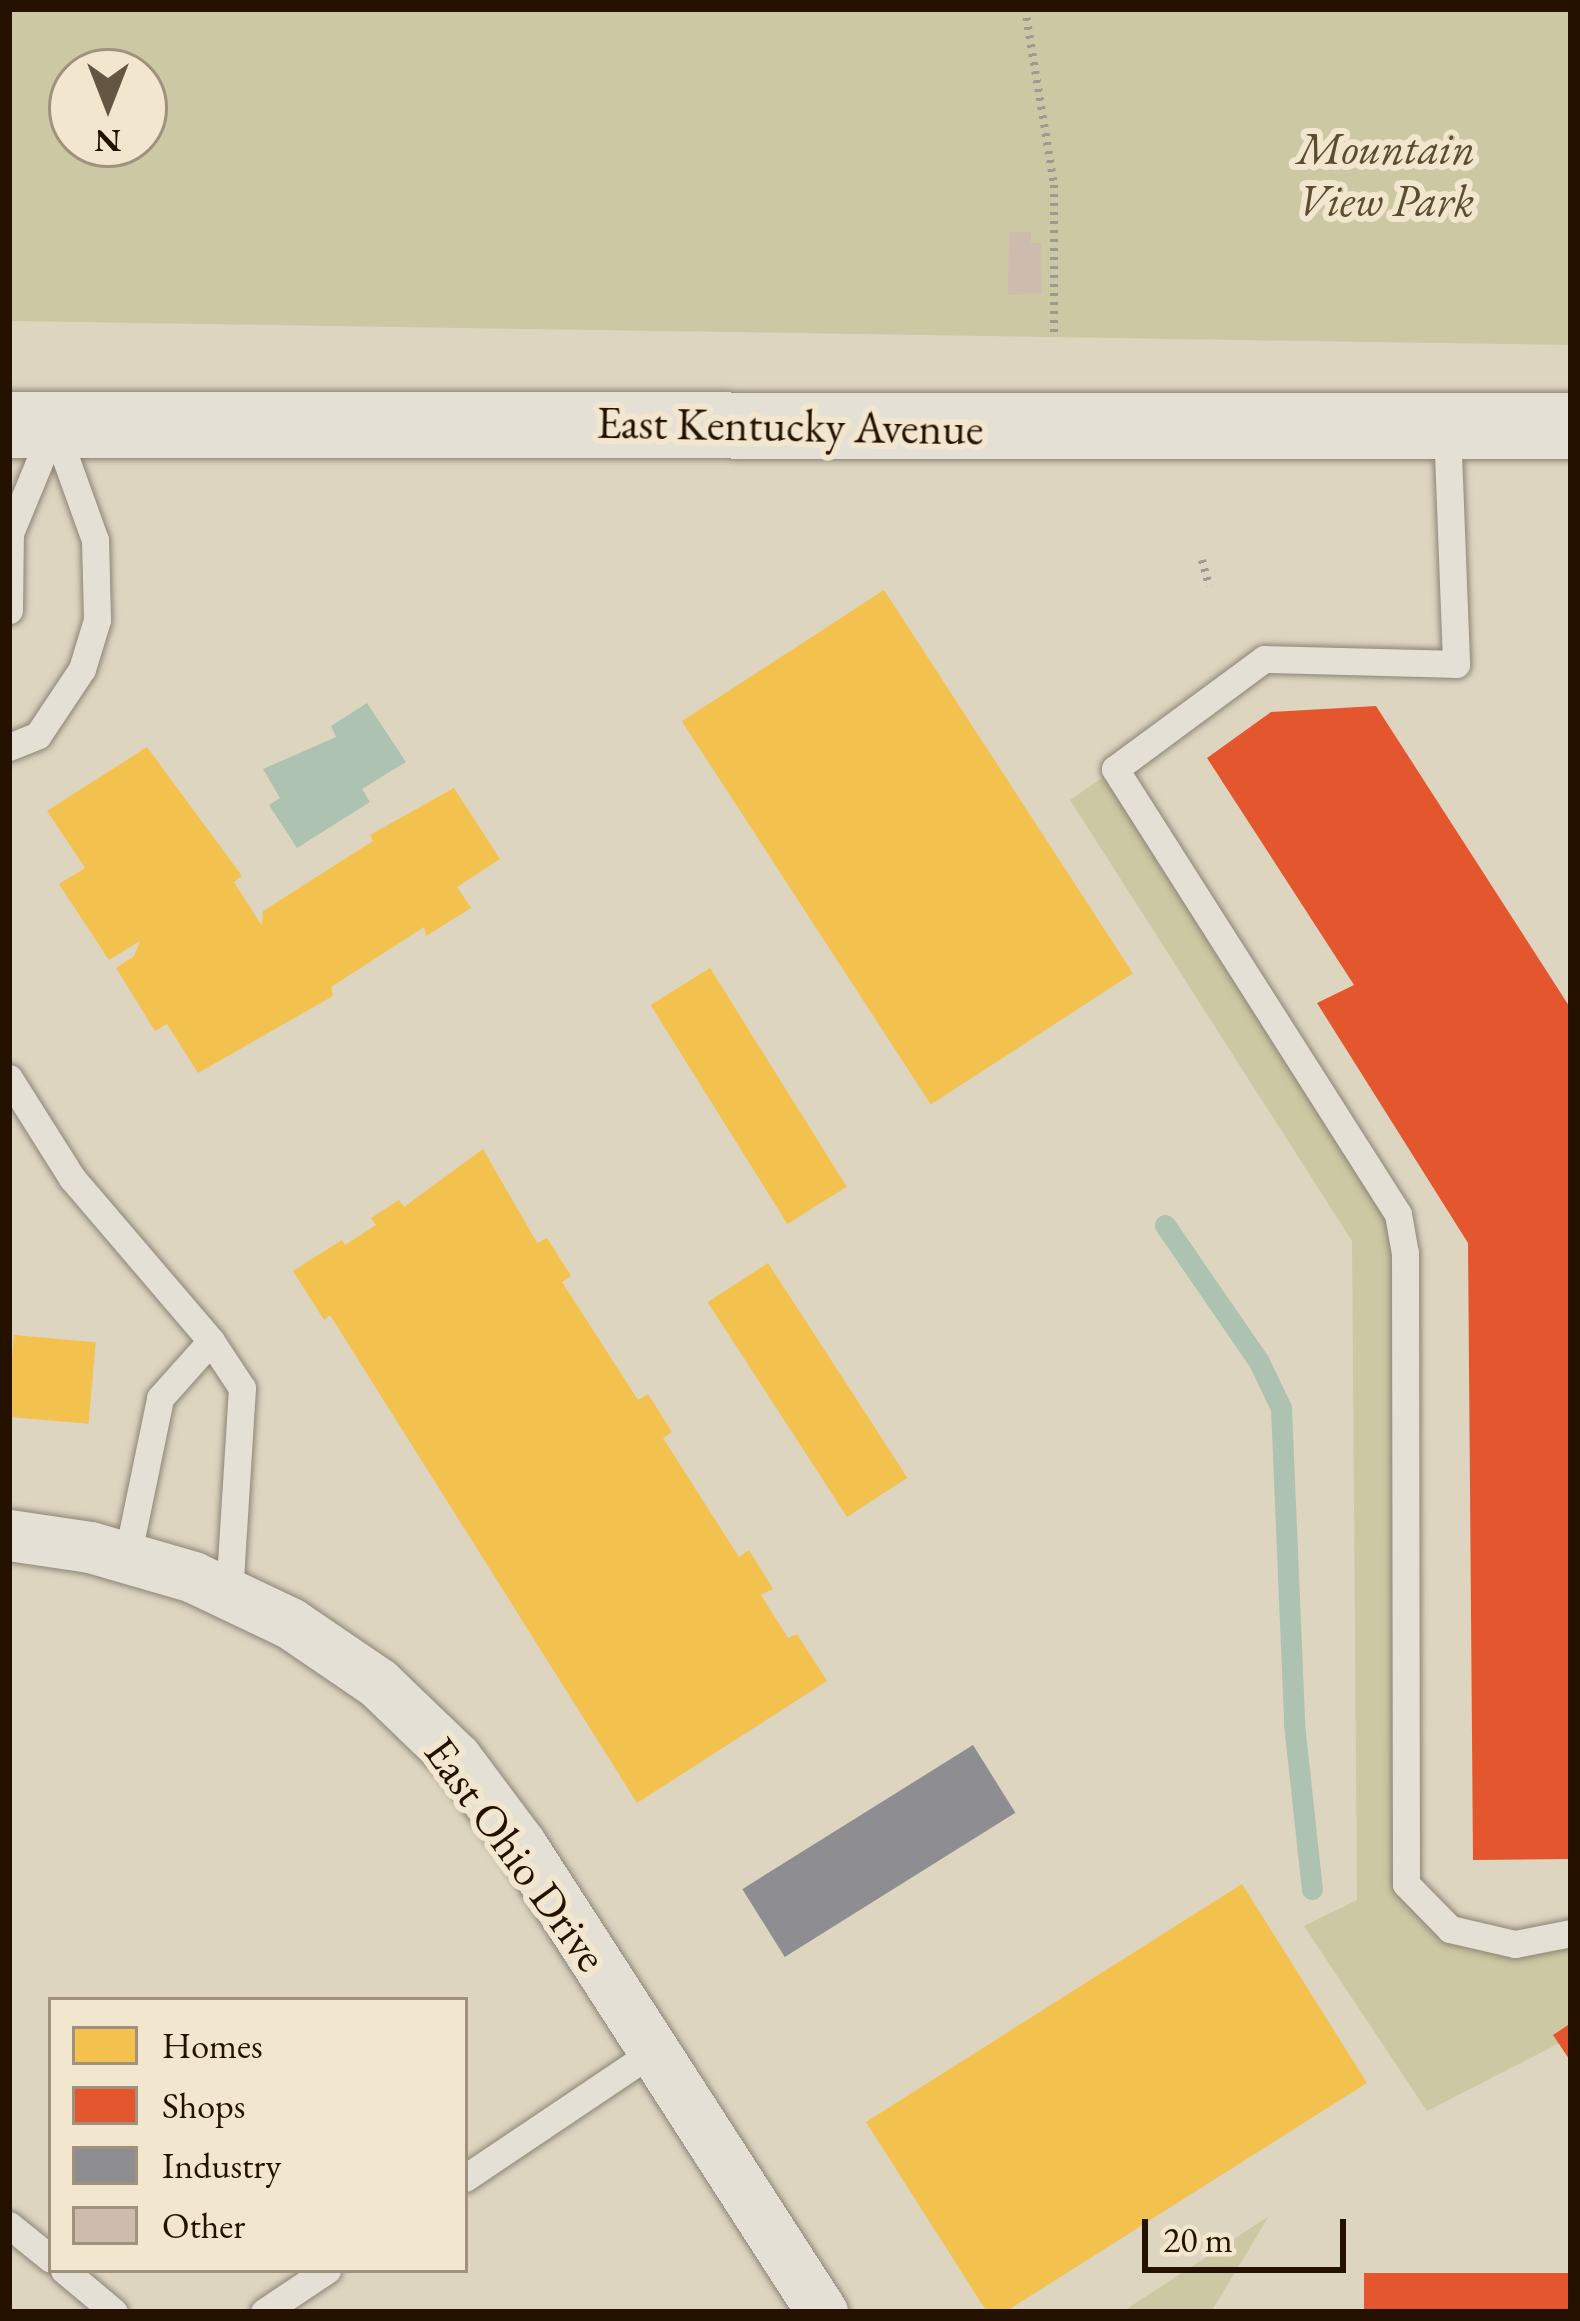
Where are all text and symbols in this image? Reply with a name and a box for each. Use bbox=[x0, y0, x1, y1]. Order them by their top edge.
north arrow bbox=[48, 48, 168, 168]
text: N bbox=[95, 120, 121, 163]
park label: Mountain View Park bbox=[1297, 122, 1475, 228]
street label: East Kentucky Avenue bbox=[596, 396, 984, 456]
street label: East Ohio Drive bbox=[413, 1727, 619, 1981]
legend bbox=[48, 1997, 468, 2273]
text: Homes bbox=[162, 2022, 263, 2069]
text: Shops bbox=[162, 2082, 245, 2129]
text: Industry bbox=[162, 2142, 281, 2189]
scale bar bbox=[1148, 2195, 1352, 2269]
text: Other bbox=[162, 2202, 245, 2249]
text: 20 m bbox=[1163, 2216, 1233, 2263]

